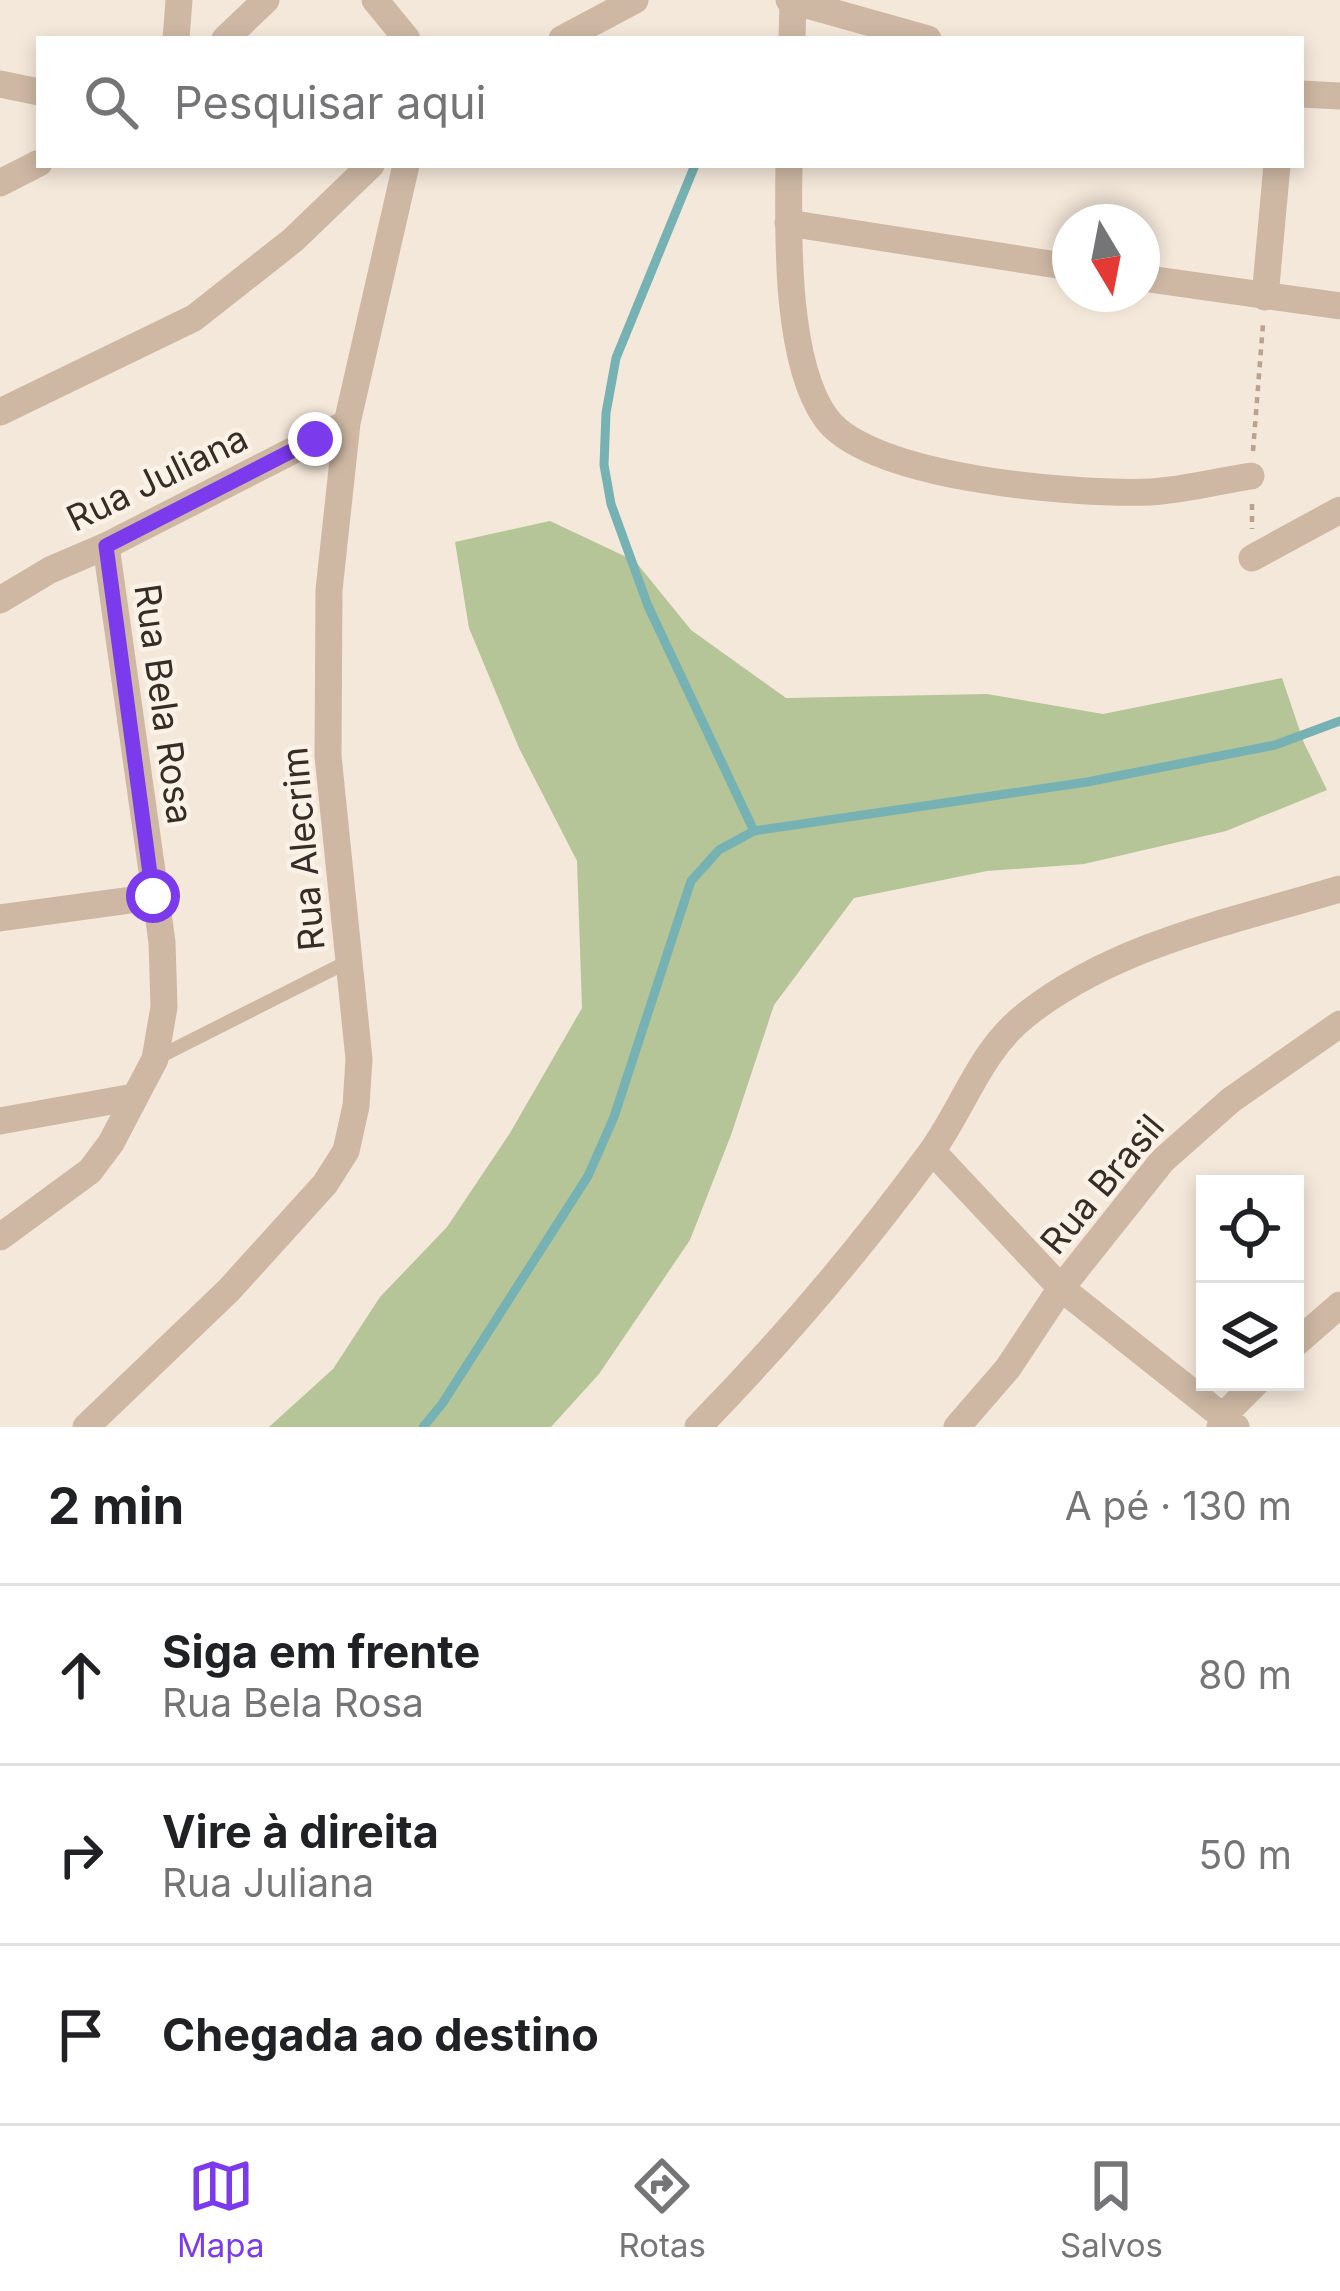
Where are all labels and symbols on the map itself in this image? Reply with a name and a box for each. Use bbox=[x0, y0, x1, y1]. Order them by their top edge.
north arrow bbox=[1052, 204, 1160, 312]
route end bbox=[288, 412, 342, 466]
street label: Rua Juliana bbox=[59, 415, 255, 541]
street label: Rua Bela Rosa bbox=[125, 581, 203, 827]
street label: Rua Alecrim bbox=[272, 745, 334, 953]
route start bbox=[126, 869, 180, 923]
street label: Rua Brasil bbox=[1031, 1105, 1173, 1263]

